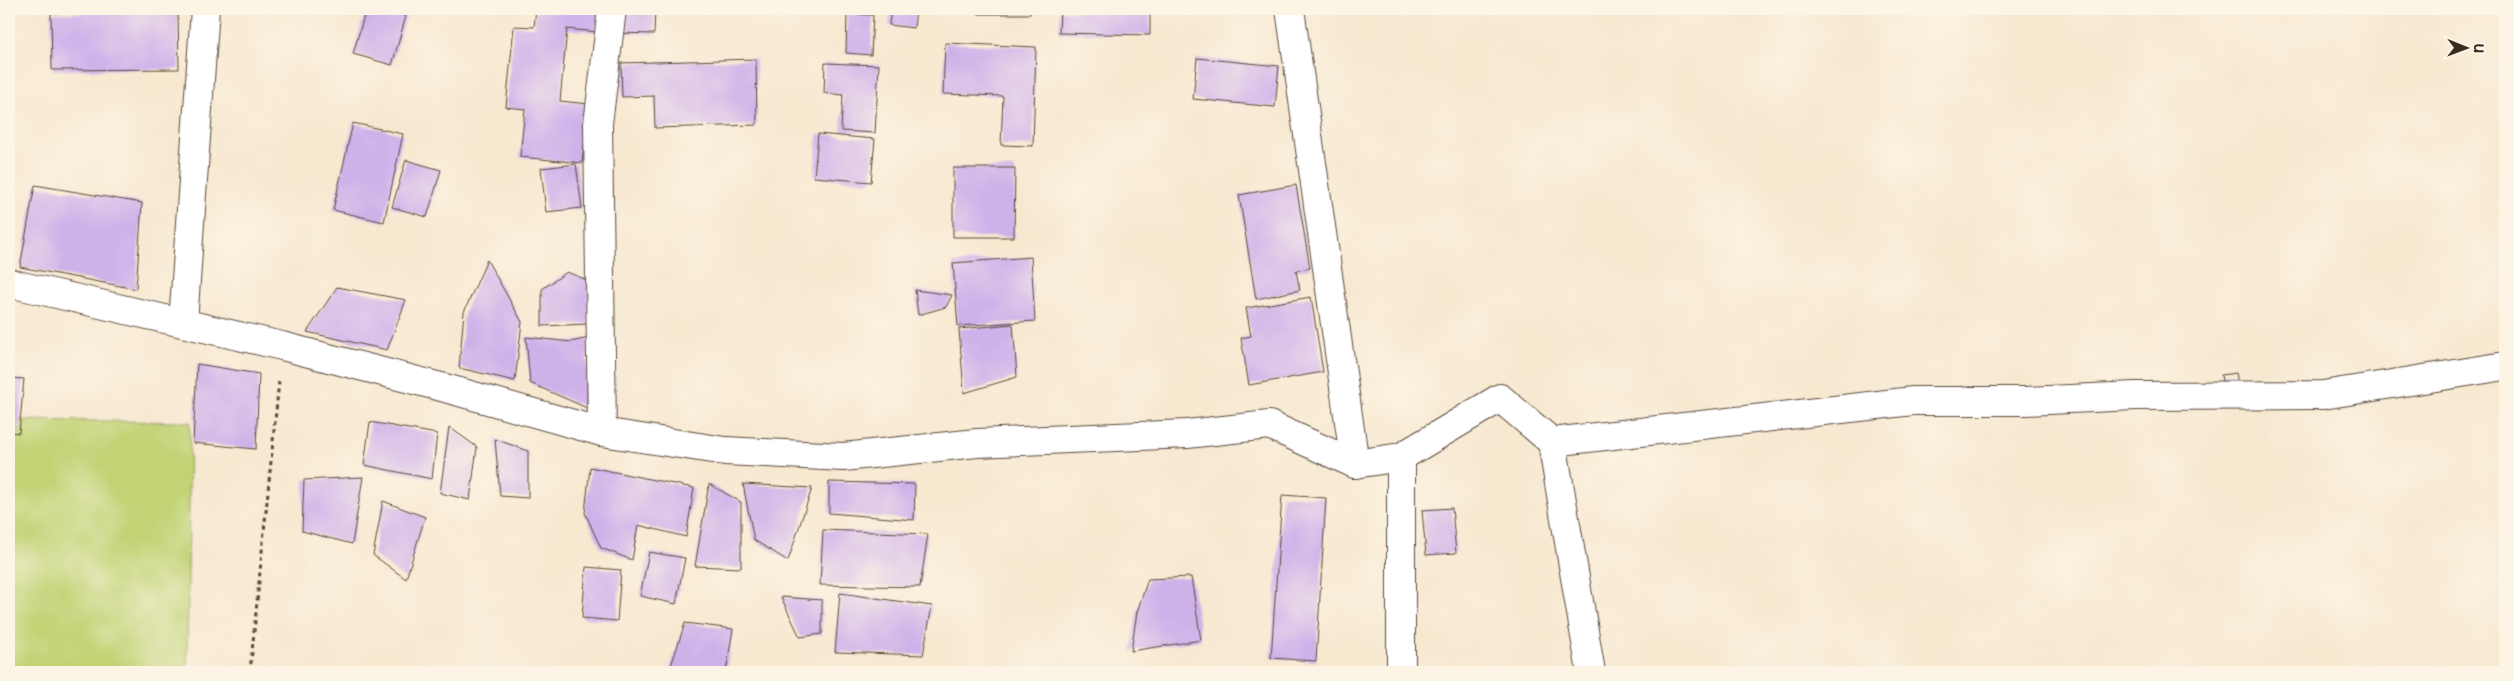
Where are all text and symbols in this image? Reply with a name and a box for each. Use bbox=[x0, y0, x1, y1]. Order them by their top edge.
north arrow bbox=[2442, 22, 2492, 72]
text: U bbox=[2470, 43, 2489, 53]

